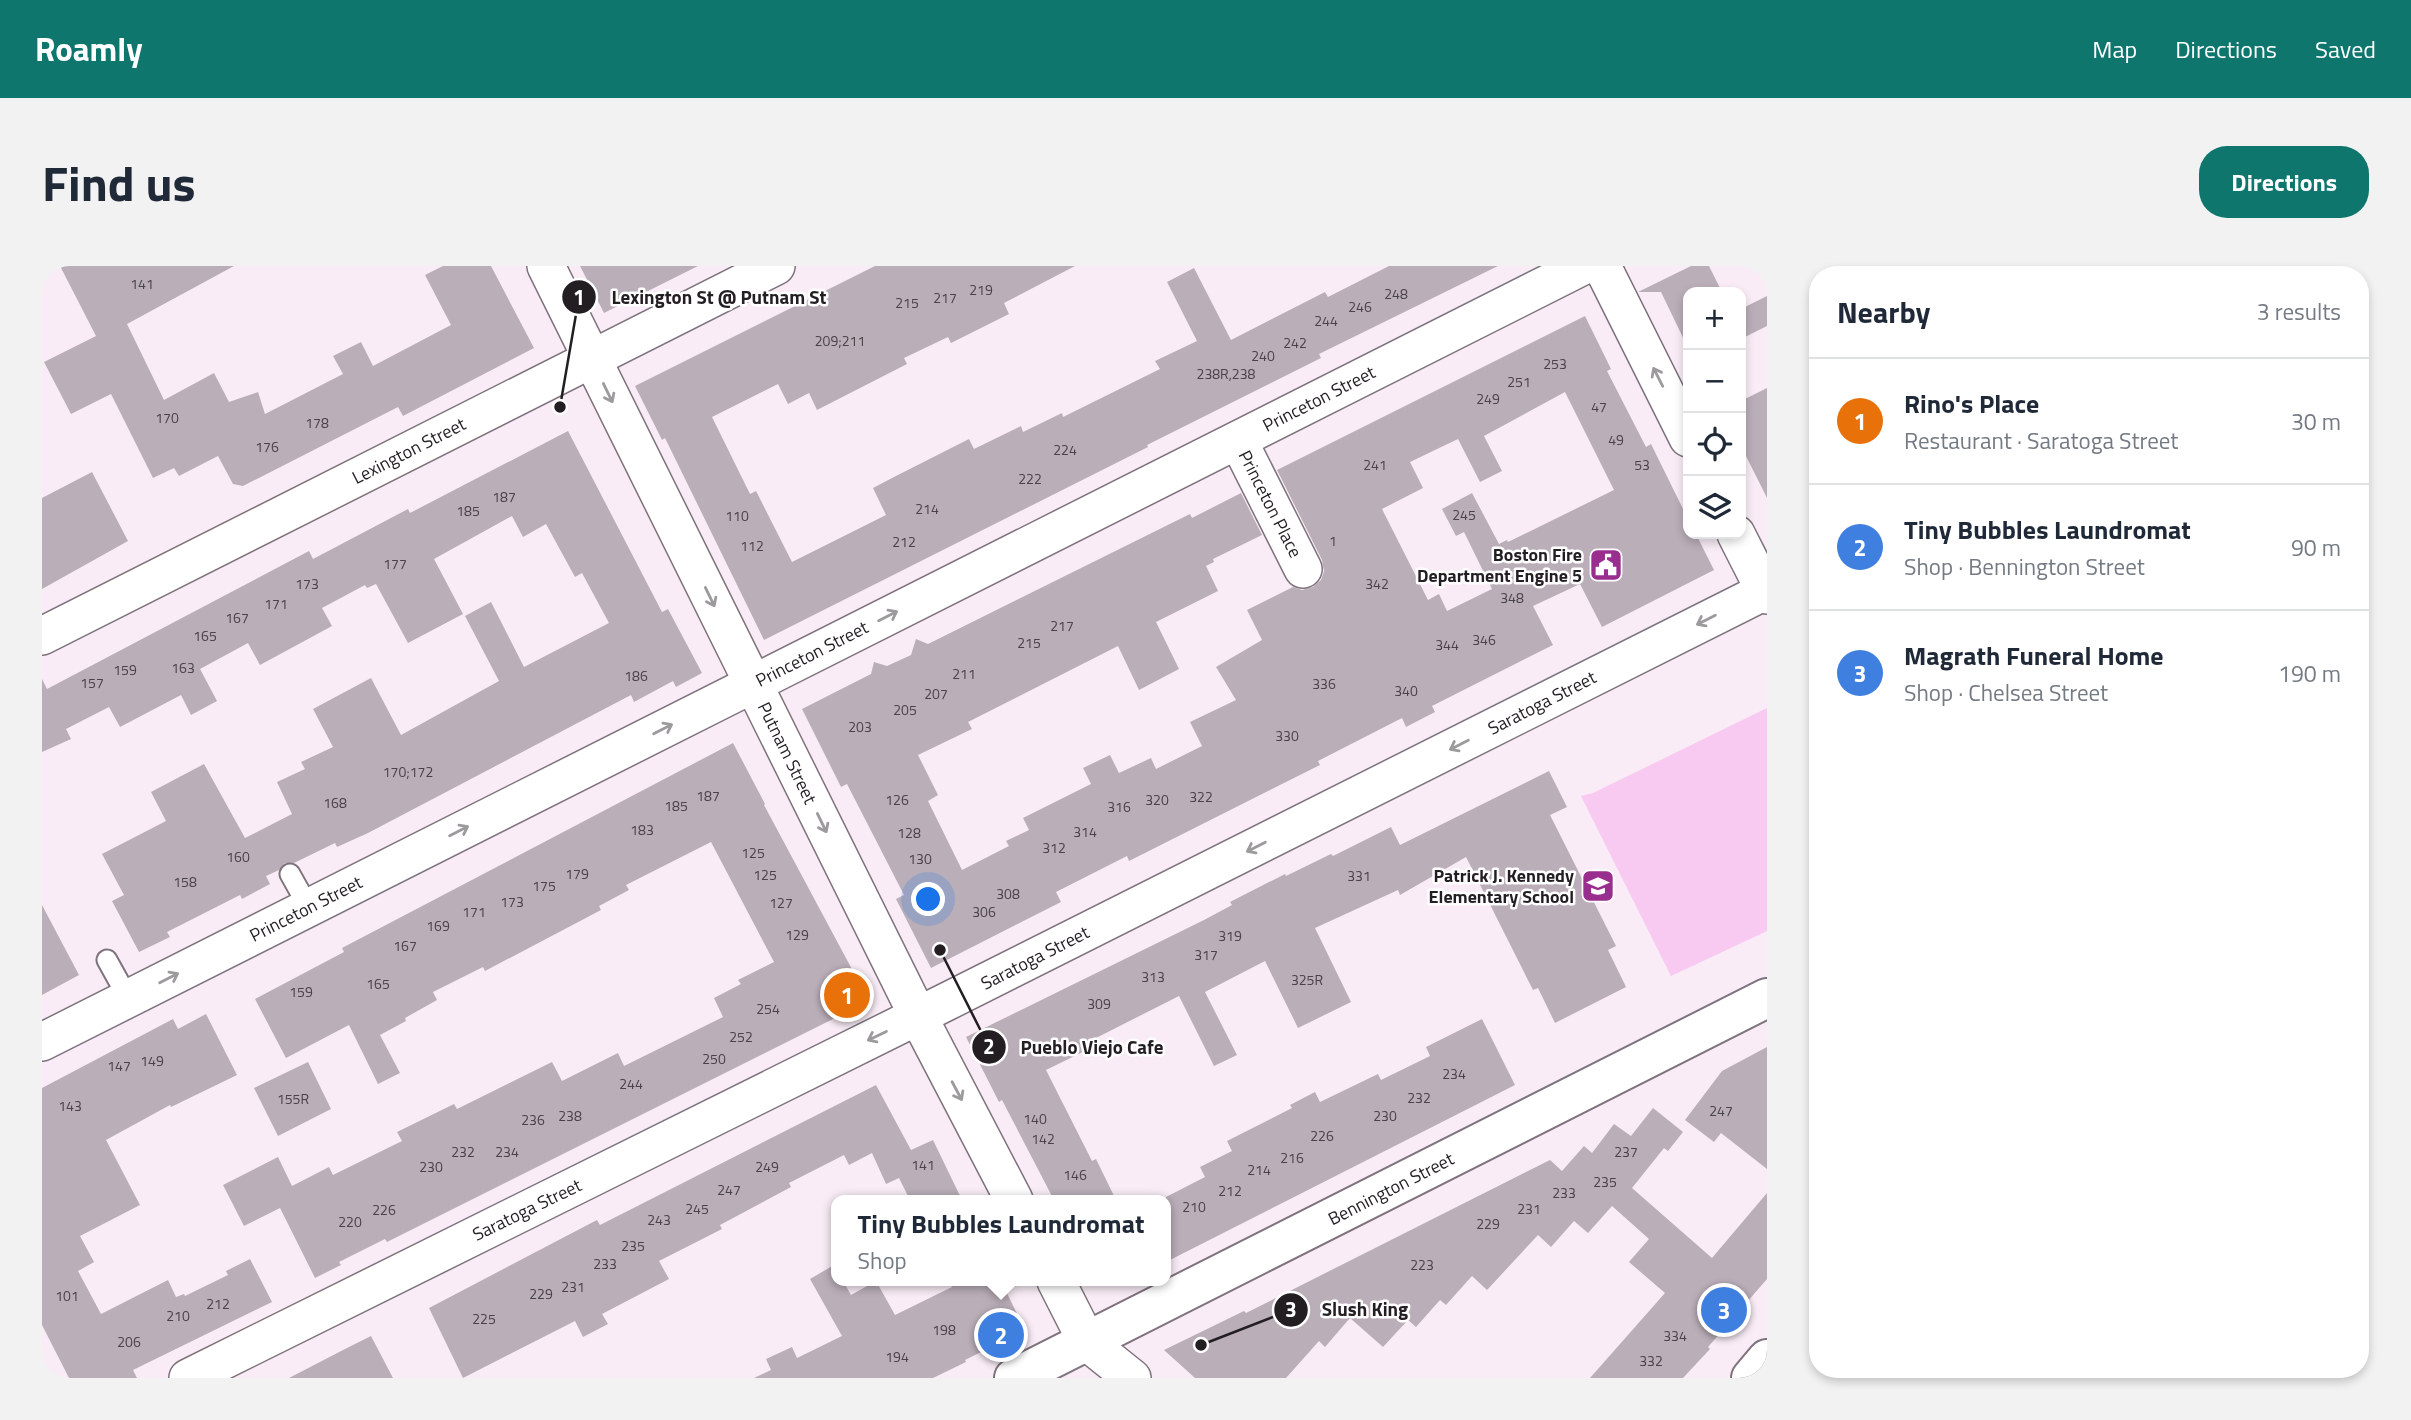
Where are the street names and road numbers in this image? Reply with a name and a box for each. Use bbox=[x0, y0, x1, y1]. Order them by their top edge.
street label: Princeton Street bbox=[1258, 358, 1380, 439]
street label: Lexington Street bbox=[347, 410, 471, 491]
street label: Princeton Place bbox=[1232, 445, 1309, 562]
street label: Princeton Street bbox=[751, 613, 873, 694]
street label: Saratoga Street bbox=[1483, 663, 1601, 741]
street label: Putnam Street bbox=[751, 697, 824, 809]
street label: Princeton Street bbox=[245, 868, 367, 949]
street label: Saratoga Street bbox=[976, 918, 1094, 996]
street label: Bennington Street bbox=[1323, 1145, 1459, 1232]
street label: Saratoga Street bbox=[468, 1171, 587, 1248]

